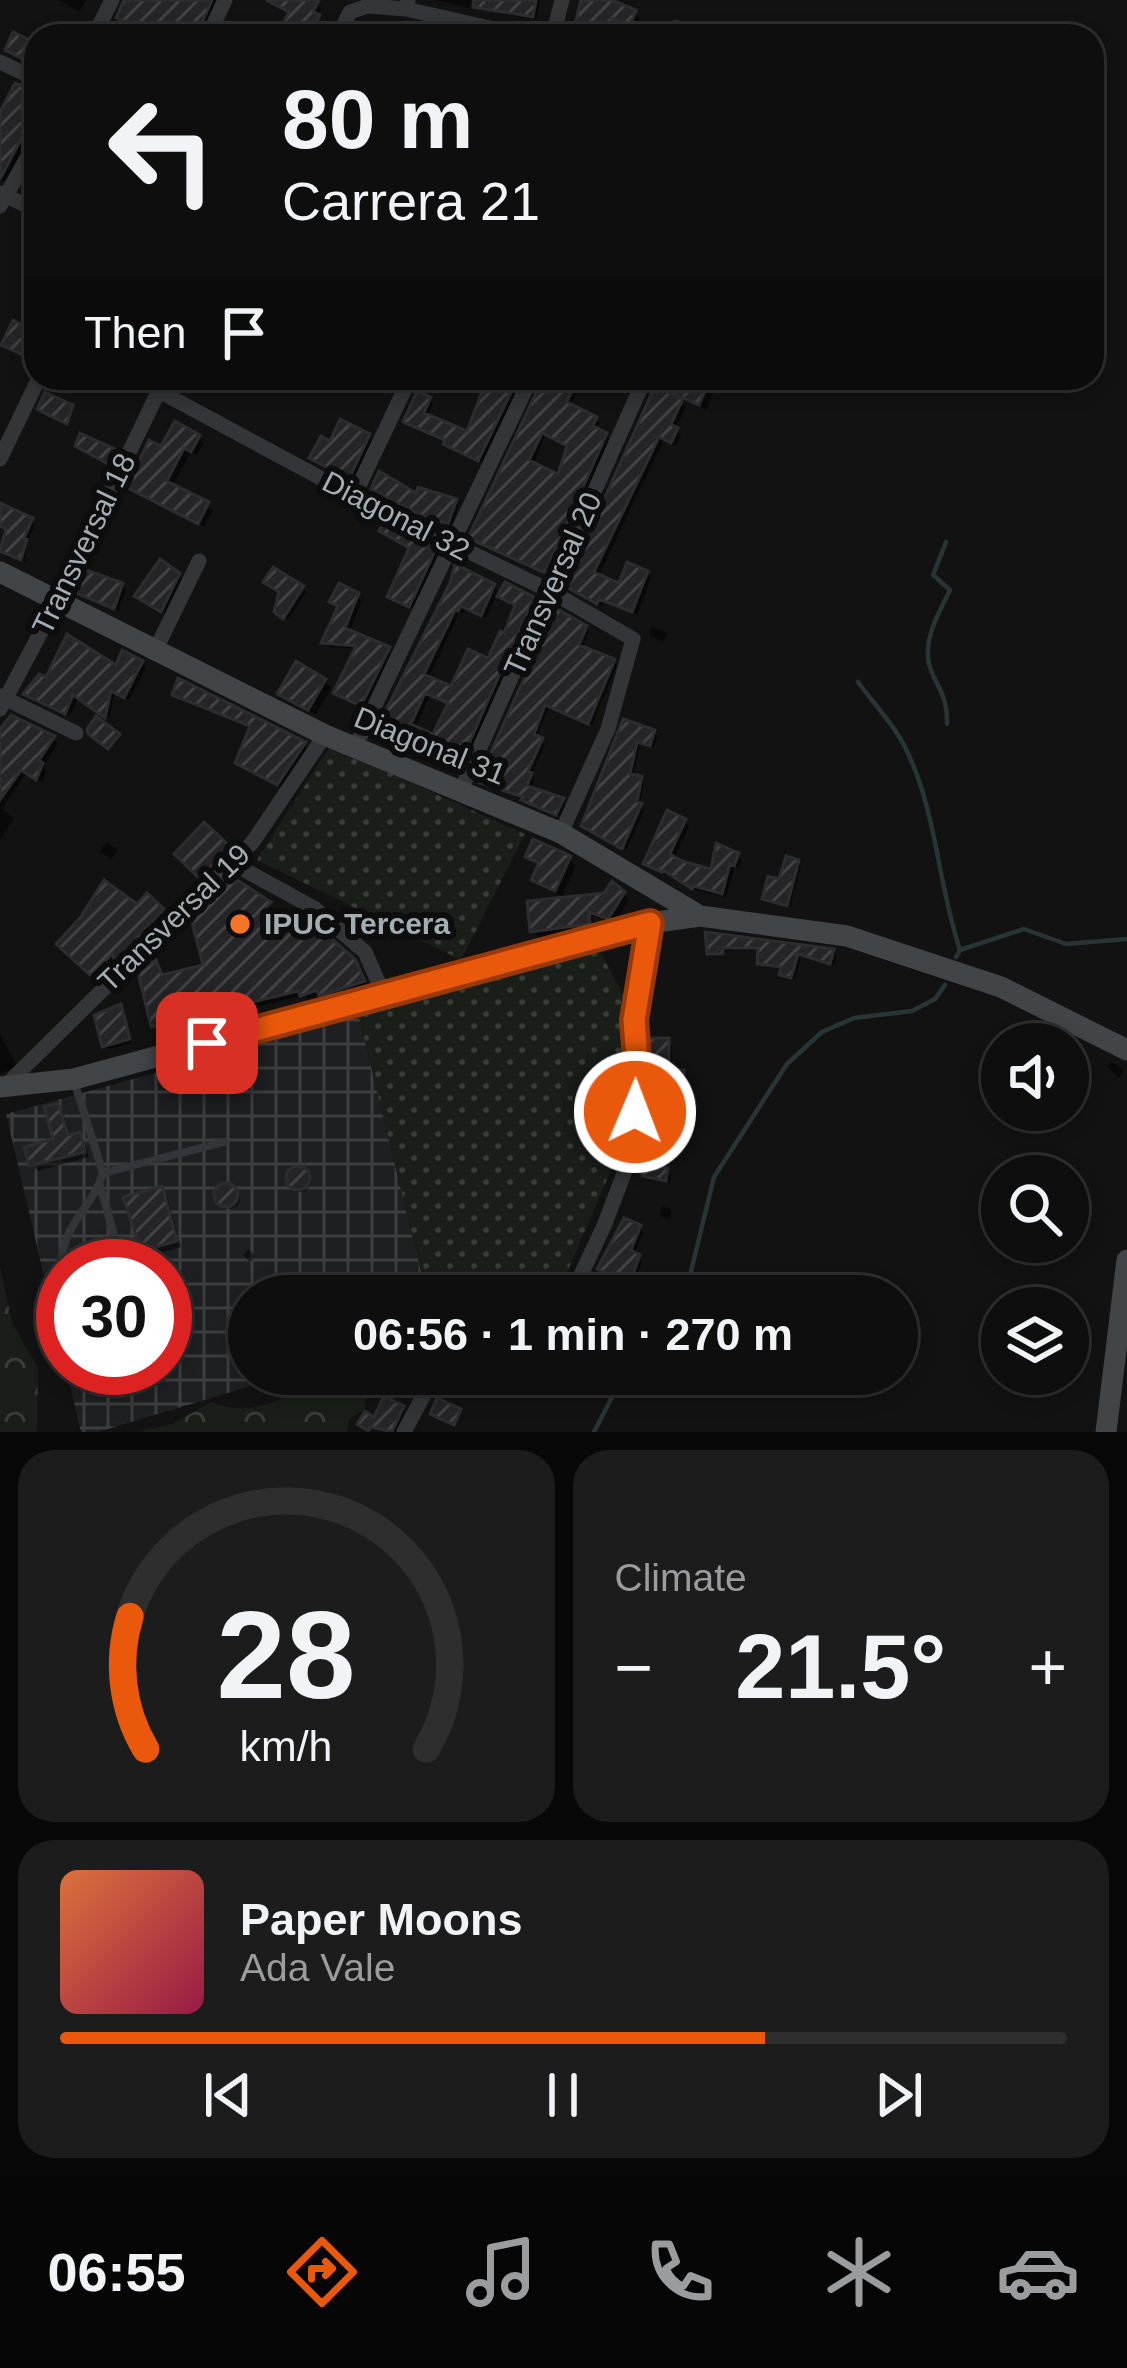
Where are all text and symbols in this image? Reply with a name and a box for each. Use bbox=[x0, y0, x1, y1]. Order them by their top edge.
icon: left bbox=[84, 72, 240, 228]
text: 80 m bbox=[282, 72, 473, 166]
text: Carrera 21 bbox=[282, 171, 540, 231]
icon: arrive bbox=[211, 300, 277, 366]
text: Then bbox=[84, 307, 187, 358]
street label: Transversal 18 bbox=[25, 448, 142, 640]
street label: Diagonal 32 bbox=[317, 465, 475, 567]
street label: Transversal 20 bbox=[497, 487, 608, 681]
street label: Diagonal 31 bbox=[350, 700, 511, 791]
street label: Transversal 19 bbox=[91, 837, 256, 998]
place label: IPUC Tercera bbox=[264, 907, 451, 940]
marker: IPUC Tercera bbox=[227, 911, 253, 937]
pin bbox=[156, 992, 258, 1094]
icon: arrive bbox=[174, 1010, 240, 1076]
map controls bbox=[981, 1023, 1089, 1395]
button: sound bbox=[981, 1023, 1089, 1131]
position arrow bbox=[572, 1049, 698, 1175]
button: search bbox=[981, 1155, 1089, 1263]
speed limit sign: 30 bbox=[36, 1239, 192, 1395]
button: layers bbox=[981, 1287, 1089, 1395]
text: 06:56 · 1 min · 270 m bbox=[353, 1309, 793, 1360]
text: Climate bbox=[615, 1556, 747, 1599]
text: 28 bbox=[217, 1585, 356, 1724]
text: 21.5° bbox=[735, 1617, 946, 1717]
text: − bbox=[615, 1630, 653, 1704]
text: + bbox=[1028, 1630, 1067, 1704]
text: km/h bbox=[240, 1722, 333, 1770]
text: Paper Moons bbox=[240, 1894, 523, 1945]
text: Ada Vale bbox=[240, 1946, 395, 1989]
icon: previous bbox=[195, 2062, 261, 2128]
icon: pause bbox=[530, 2062, 596, 2128]
icon: next bbox=[866, 2062, 932, 2128]
icon: directions bbox=[280, 2230, 364, 2314]
icon: music bbox=[459, 2230, 543, 2314]
icon: phone bbox=[638, 2230, 722, 2314]
icon: climate bbox=[817, 2230, 901, 2314]
icon: car bbox=[996, 2230, 1080, 2314]
text: 06:55 bbox=[47, 2242, 186, 2302]

